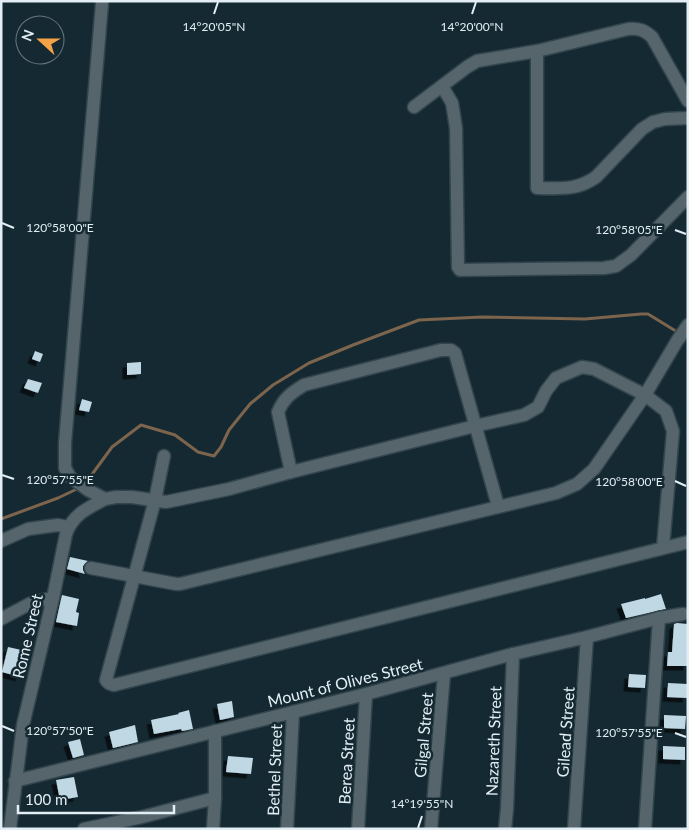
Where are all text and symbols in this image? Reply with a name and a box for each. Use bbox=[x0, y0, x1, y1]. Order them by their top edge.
north arrow bbox=[15, 15, 65, 65]
text: 14°20'05"N bbox=[183, 19, 245, 34]
text: 14°20'00"N bbox=[441, 19, 503, 34]
text: N bbox=[18, 27, 37, 43]
text: 120°58'00"E bbox=[26, 220, 94, 235]
text: 120°58'05"E bbox=[595, 222, 663, 237]
text: 120°57'55"E bbox=[26, 472, 94, 487]
text: 120°58'00"E bbox=[595, 474, 663, 489]
street label: Rome Street bbox=[8, 592, 46, 680]
street label: Mount of Olives Street bbox=[265, 653, 425, 711]
street label: Nazareth Street bbox=[482, 685, 504, 796]
street label: Gilead Street bbox=[552, 686, 578, 778]
street label: Gilgal Street bbox=[410, 691, 436, 778]
street label: Berea Street bbox=[334, 717, 358, 805]
text: 120°57'50"E bbox=[26, 723, 94, 738]
street label: Bethel Street bbox=[263, 724, 285, 816]
text: 120°57'55"E bbox=[595, 725, 663, 740]
scale bar bbox=[18, 782, 174, 814]
text: 100 m bbox=[25, 790, 67, 808]
text: 14°19'55"N bbox=[391, 796, 453, 811]

